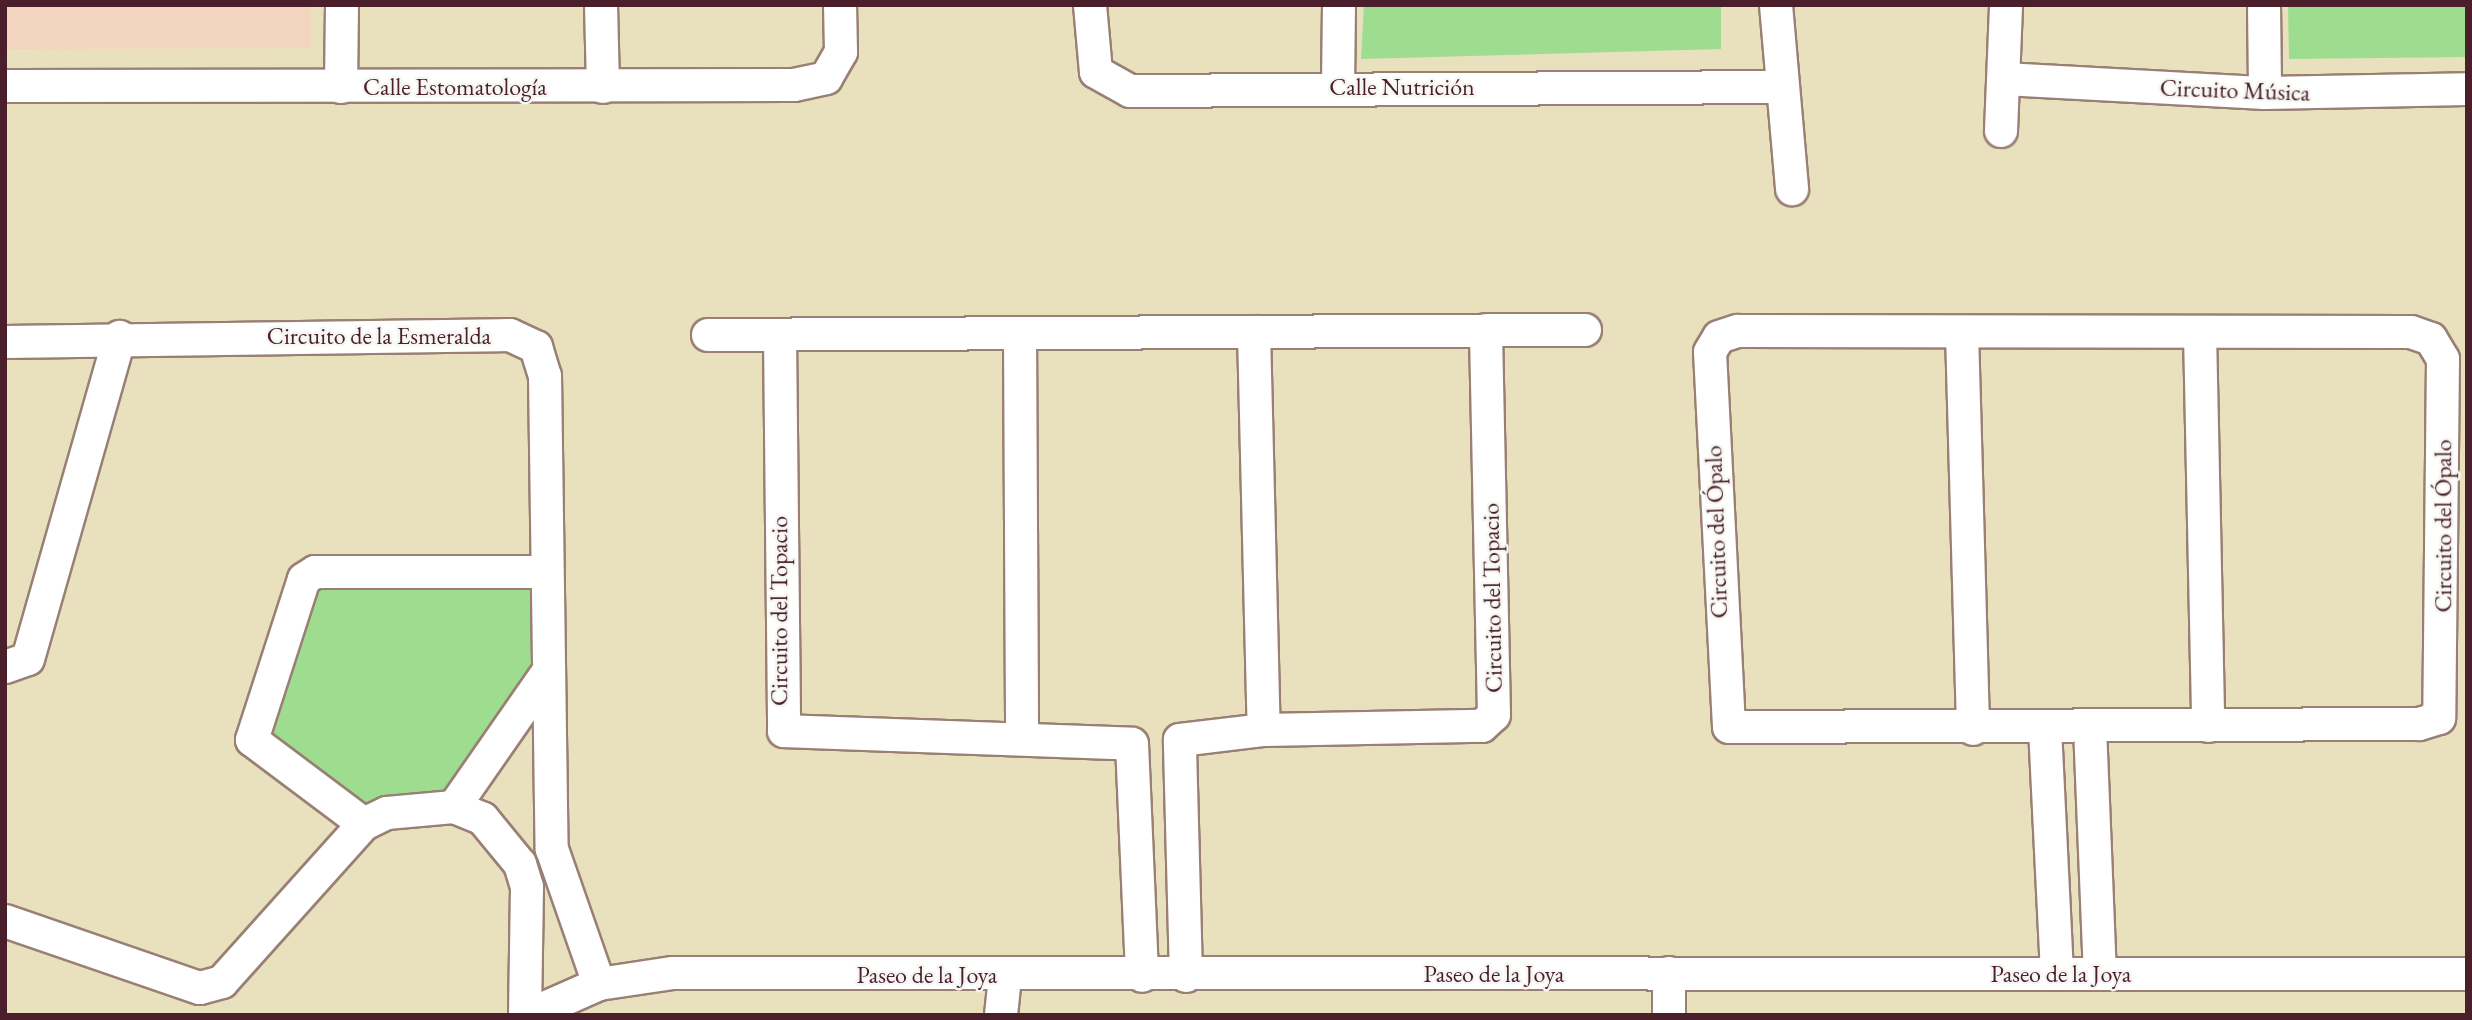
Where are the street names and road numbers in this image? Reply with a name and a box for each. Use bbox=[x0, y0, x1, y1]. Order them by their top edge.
street label: Calle Estomatología bbox=[363, 73, 547, 101]
street label: Calle Nutrición bbox=[1329, 73, 1475, 101]
street label: Circuito Música bbox=[2159, 73, 2311, 107]
street label: Circuito de la Esmeralda bbox=[267, 322, 491, 350]
street label: Circuito del Ópalo bbox=[2429, 439, 2457, 613]
street label: Circuito del Ópalo bbox=[1699, 445, 1733, 619]
street label: Circuito del Topacio bbox=[1476, 503, 1508, 693]
street label: Circuito del Topacio bbox=[765, 516, 793, 706]
street label: Paseo de la Joya bbox=[1424, 960, 1564, 988]
street label: Paseo de la Joya bbox=[1991, 960, 2131, 988]
street label: Paseo de la Joya bbox=[857, 961, 997, 989]

